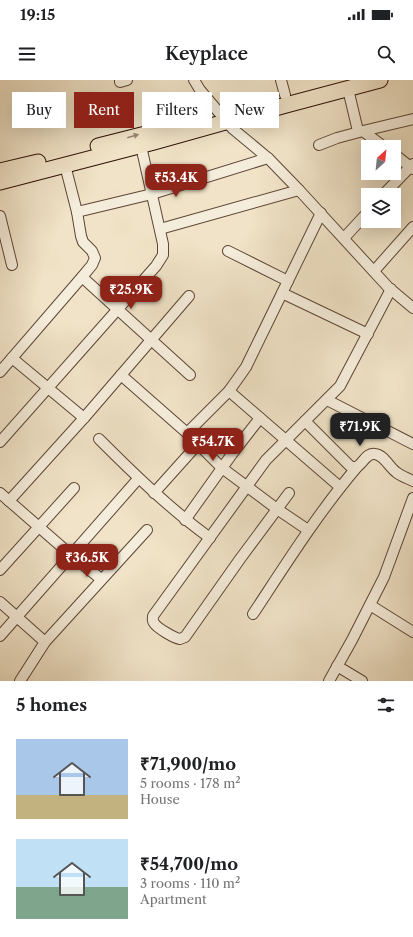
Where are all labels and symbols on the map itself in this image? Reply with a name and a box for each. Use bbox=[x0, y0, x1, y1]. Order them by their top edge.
one-way arrow bbox=[127, 133, 139, 139]
north arrow bbox=[361, 140, 401, 180]
pin: ₹53.4K bbox=[143, 164, 209, 198]
pin: ₹25.9K bbox=[98, 276, 164, 310]
pin: ₹71.9K bbox=[327, 413, 393, 447]
pin: ₹54.7K bbox=[180, 428, 246, 462]
pin: ₹36.5K bbox=[54, 544, 120, 578]

